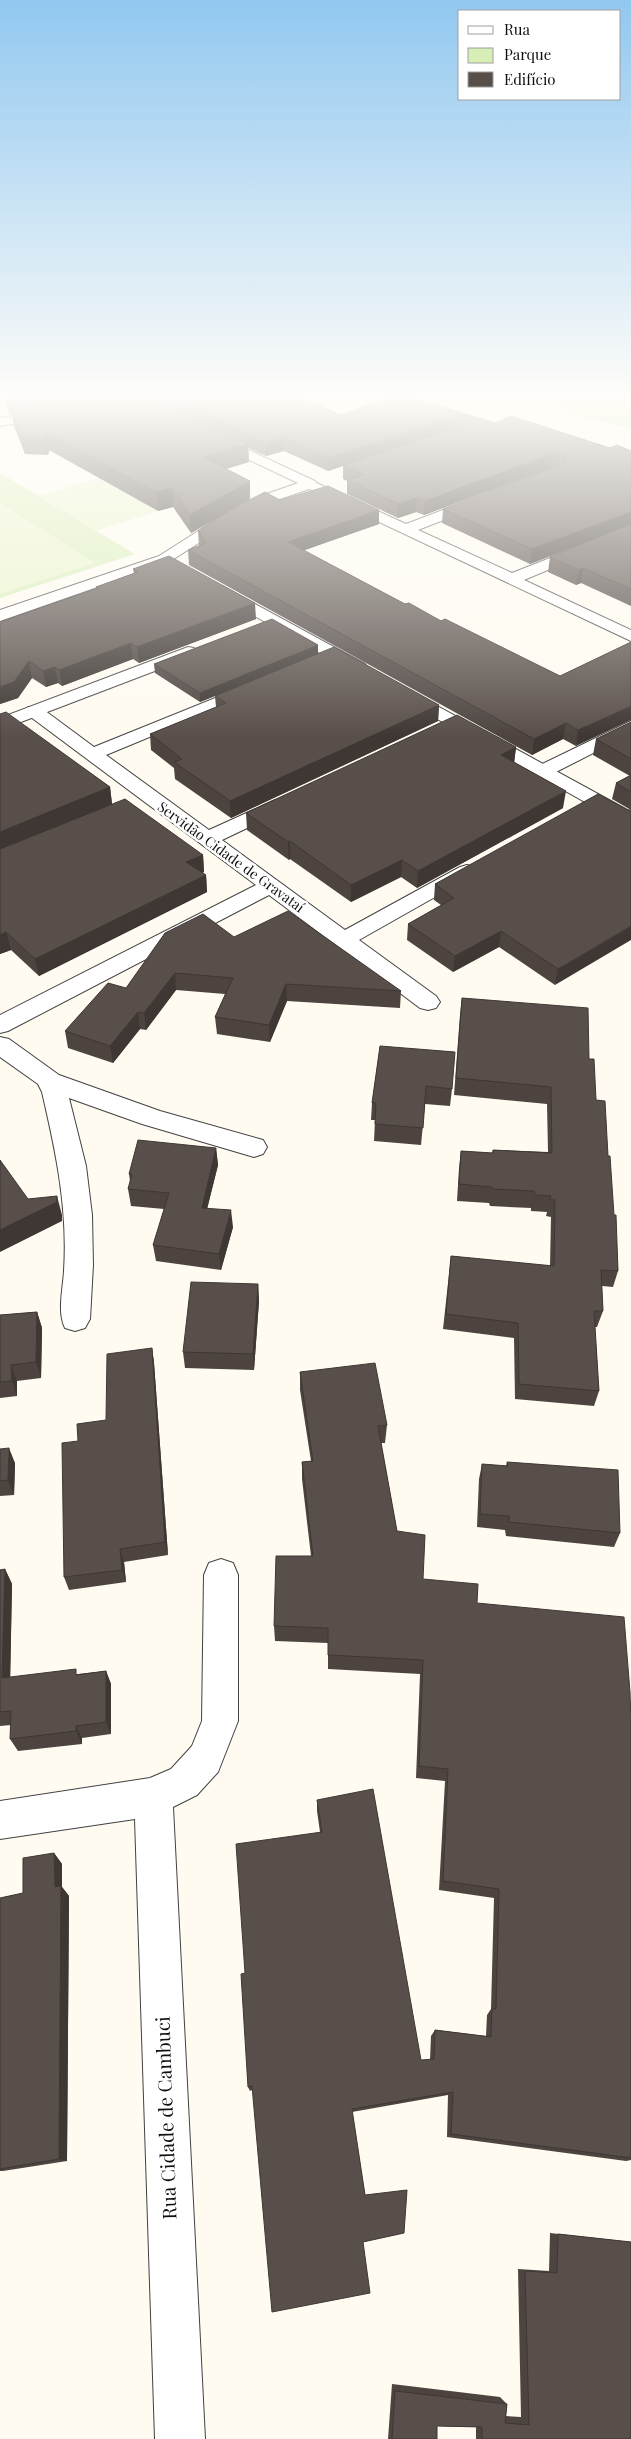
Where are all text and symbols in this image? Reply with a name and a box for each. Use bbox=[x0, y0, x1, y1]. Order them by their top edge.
legend bbox=[458, 10, 621, 100]
text: Rua bbox=[504, 19, 530, 39]
text: Parque bbox=[504, 44, 551, 64]
text: Edifício bbox=[504, 69, 556, 89]
street label: Servidão Cidade de Gravataí bbox=[154, 797, 309, 916]
street label: Rua Cidade de Cambuci bbox=[148, 2016, 182, 2220]

